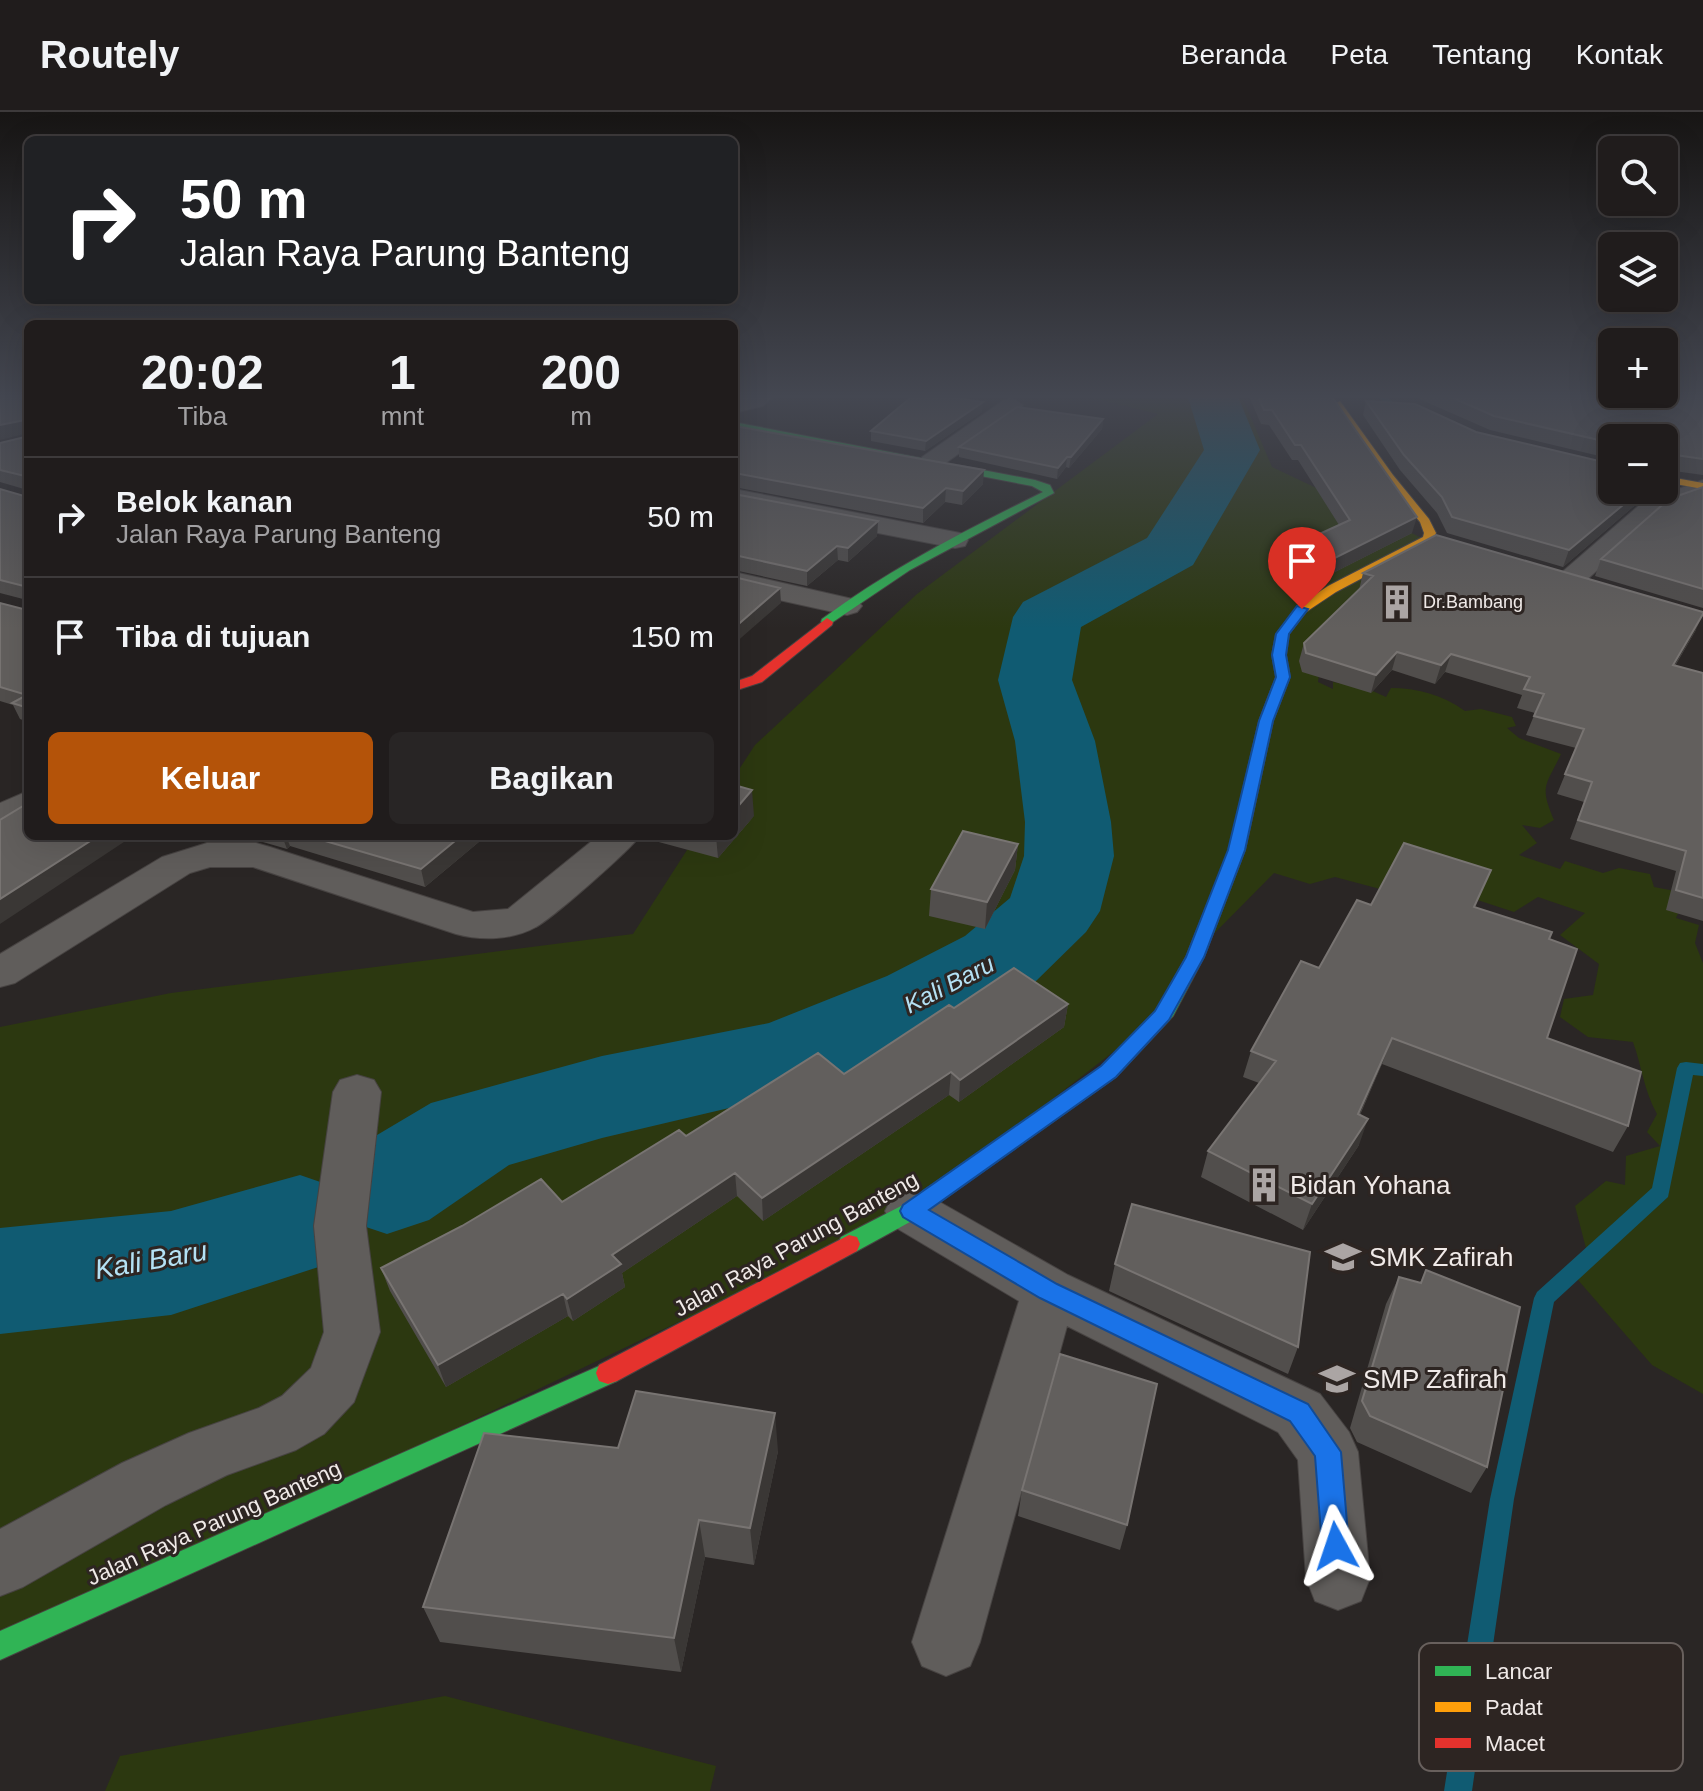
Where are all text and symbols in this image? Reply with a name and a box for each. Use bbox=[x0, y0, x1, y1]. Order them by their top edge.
text: Routely bbox=[40, 34, 179, 76]
text: Beranda bbox=[1181, 39, 1287, 70]
text: Peta bbox=[1331, 39, 1388, 70]
text: Tentang bbox=[1432, 39, 1532, 70]
text: Kontak bbox=[1576, 39, 1663, 70]
map controls bbox=[1598, 136, 1678, 504]
button: search bbox=[1598, 136, 1678, 216]
text: 50 m bbox=[180, 167, 308, 230]
icon: right bbox=[48, 168, 152, 272]
button: layers bbox=[1598, 232, 1678, 312]
text: Jalan Raya Parung Banteng bbox=[180, 233, 630, 274]
button: + bbox=[1598, 328, 1678, 408]
text: 20:02 bbox=[141, 346, 264, 399]
text: 1 bbox=[389, 346, 416, 399]
text: 200 bbox=[541, 346, 621, 399]
text: Tiba bbox=[178, 401, 227, 431]
text: mnt bbox=[381, 401, 424, 431]
text: m bbox=[570, 401, 592, 431]
button: − bbox=[1598, 424, 1678, 504]
text: Belok kanan bbox=[116, 485, 293, 518]
icon: right bbox=[48, 495, 92, 539]
text: 50 m bbox=[647, 500, 714, 533]
text: Jalan Raya Parung Banteng bbox=[116, 519, 441, 549]
pin bbox=[1268, 527, 1336, 609]
icon: arrive bbox=[1280, 539, 1324, 583]
building icon: Dr.Bambang bbox=[1378, 583, 1416, 621]
place label: Dr.Bambang bbox=[1423, 592, 1523, 612]
icon: arrive bbox=[48, 615, 92, 659]
text: Tiba di tujuan bbox=[116, 620, 310, 653]
text: 150 m bbox=[631, 620, 714, 653]
button: Keluar bbox=[48, 732, 373, 824]
button: Bagikan bbox=[389, 732, 714, 824]
water label: Kali Baru bbox=[899, 950, 999, 1018]
street label: Jalan Raya Parung Banteng bbox=[670, 1166, 922, 1322]
building icon: Bidan Yohana bbox=[1245, 1166, 1283, 1204]
place label: Bidan Yohana bbox=[1290, 1170, 1451, 1200]
water label: Kali Baru bbox=[92, 1235, 210, 1285]
school or university icon: SMK Zafirah bbox=[1324, 1238, 1362, 1276]
place label: SMK Zafirah bbox=[1369, 1242, 1514, 1272]
school or university icon: SMP Zafirah bbox=[1318, 1360, 1356, 1398]
place label: SMP Zafirah bbox=[1363, 1364, 1507, 1394]
street label: Jalan Raya Parung Banteng bbox=[83, 1456, 345, 1590]
position arrow bbox=[1294, 1504, 1378, 1588]
legend bbox=[1419, 1643, 1683, 1771]
text: Lancar bbox=[1485, 1659, 1552, 1684]
text: Padat bbox=[1485, 1695, 1543, 1720]
text: Macet bbox=[1485, 1731, 1545, 1756]

